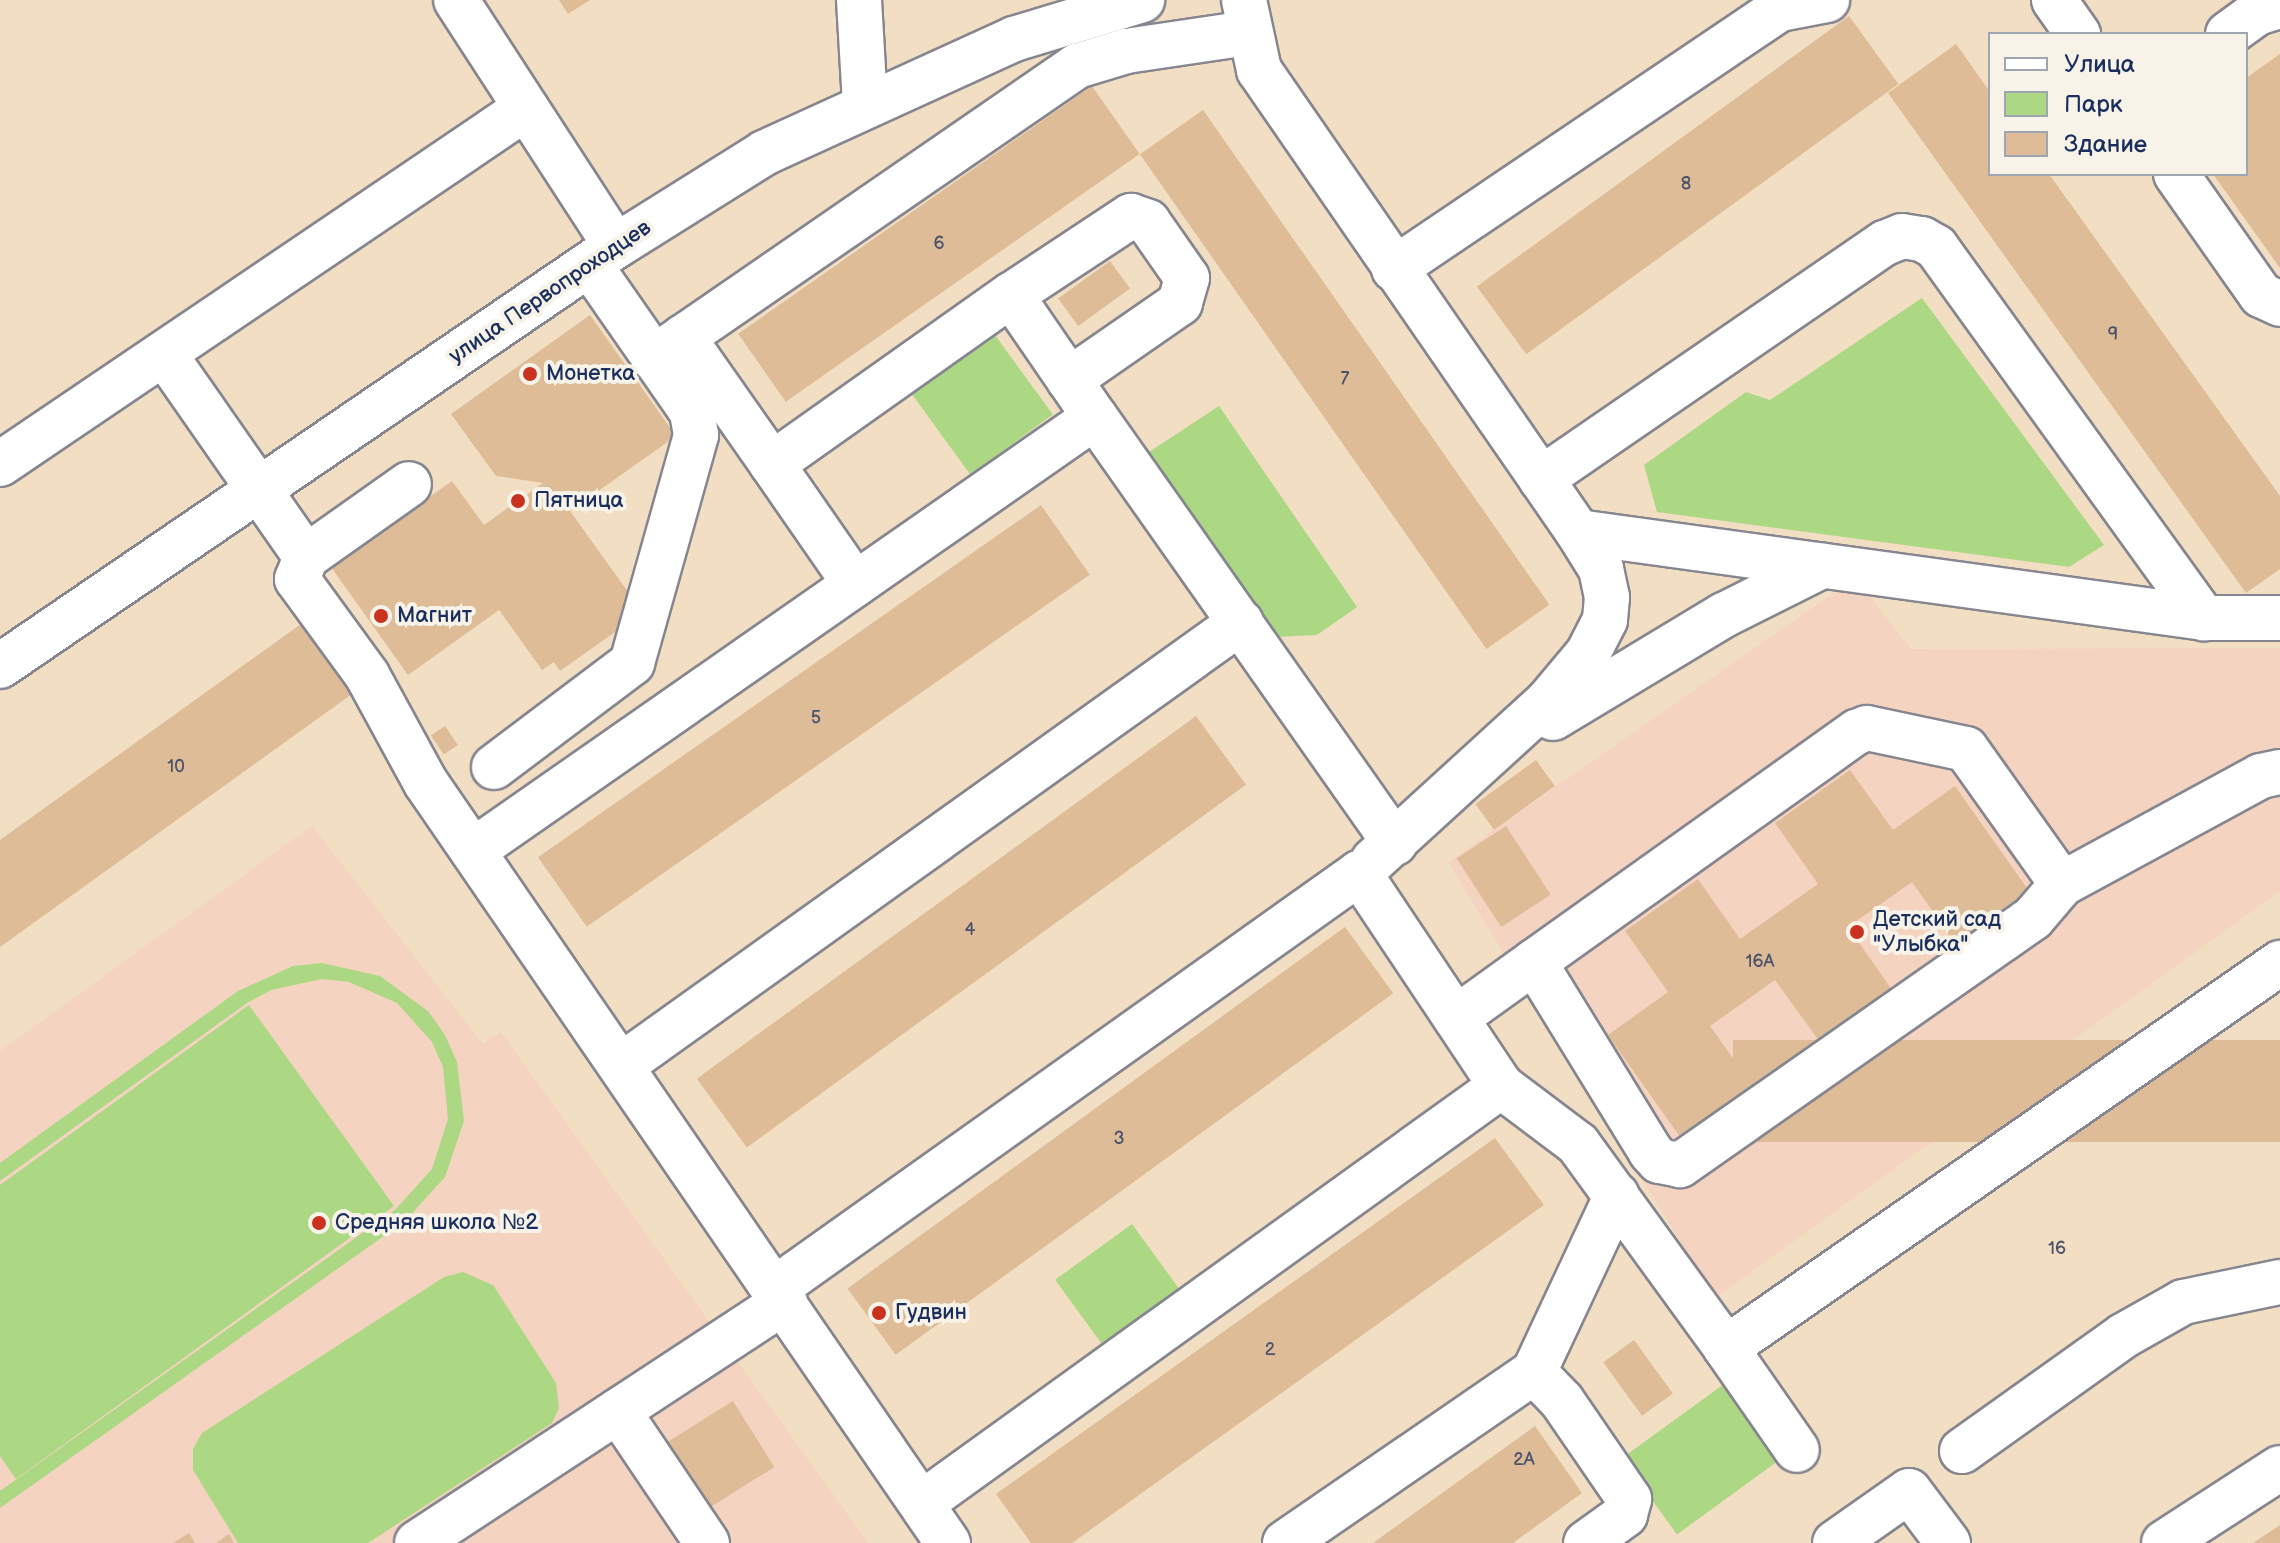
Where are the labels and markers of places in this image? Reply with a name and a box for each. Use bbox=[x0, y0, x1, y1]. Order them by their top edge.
place label: Монетка bbox=[546, 361, 635, 387]
marker: Монетка bbox=[521, 365, 539, 383]
place label: Пятница bbox=[534, 488, 624, 514]
marker: Пятница bbox=[509, 492, 527, 510]
place label: Магнит bbox=[397, 603, 472, 629]
marker: Магнит bbox=[372, 607, 390, 625]
place label: Детский сад "Улыбка" bbox=[1873, 906, 2001, 958]
marker: Детский сад "Улыбка" bbox=[1848, 923, 1866, 941]
place label: Средняя школа №2 bbox=[335, 1210, 538, 1236]
marker: Средняя школа №2 bbox=[310, 1214, 328, 1232]
place label: Гудвин bbox=[895, 1300, 967, 1326]
marker: Гудвин bbox=[870, 1304, 888, 1322]

